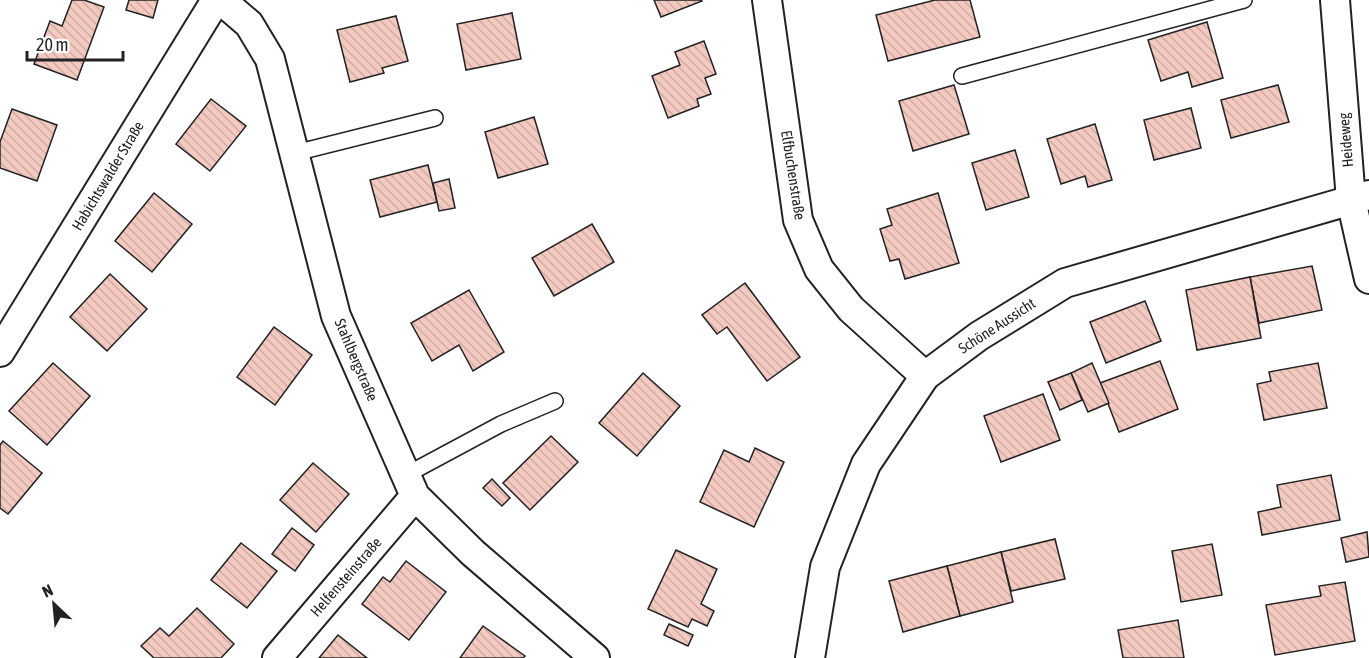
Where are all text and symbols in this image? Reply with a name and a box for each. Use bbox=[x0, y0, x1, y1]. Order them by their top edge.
scale bar bbox=[27, 24, 123, 62]
text: 20 m bbox=[36, 34, 68, 55]
street label: Heideweg bbox=[1335, 111, 1356, 168]
street label: Habichtswalder Straße bbox=[68, 118, 147, 233]
street label: Elfbuchenstraße bbox=[778, 129, 809, 221]
street label: Schöne Aussicht bbox=[955, 294, 1038, 357]
street label: Stahlbergstraße bbox=[331, 316, 382, 404]
street label: Helfensteinstraße bbox=[307, 533, 385, 620]
north arrow bbox=[24, 574, 84, 634]
text: N bbox=[39, 580, 56, 601]

